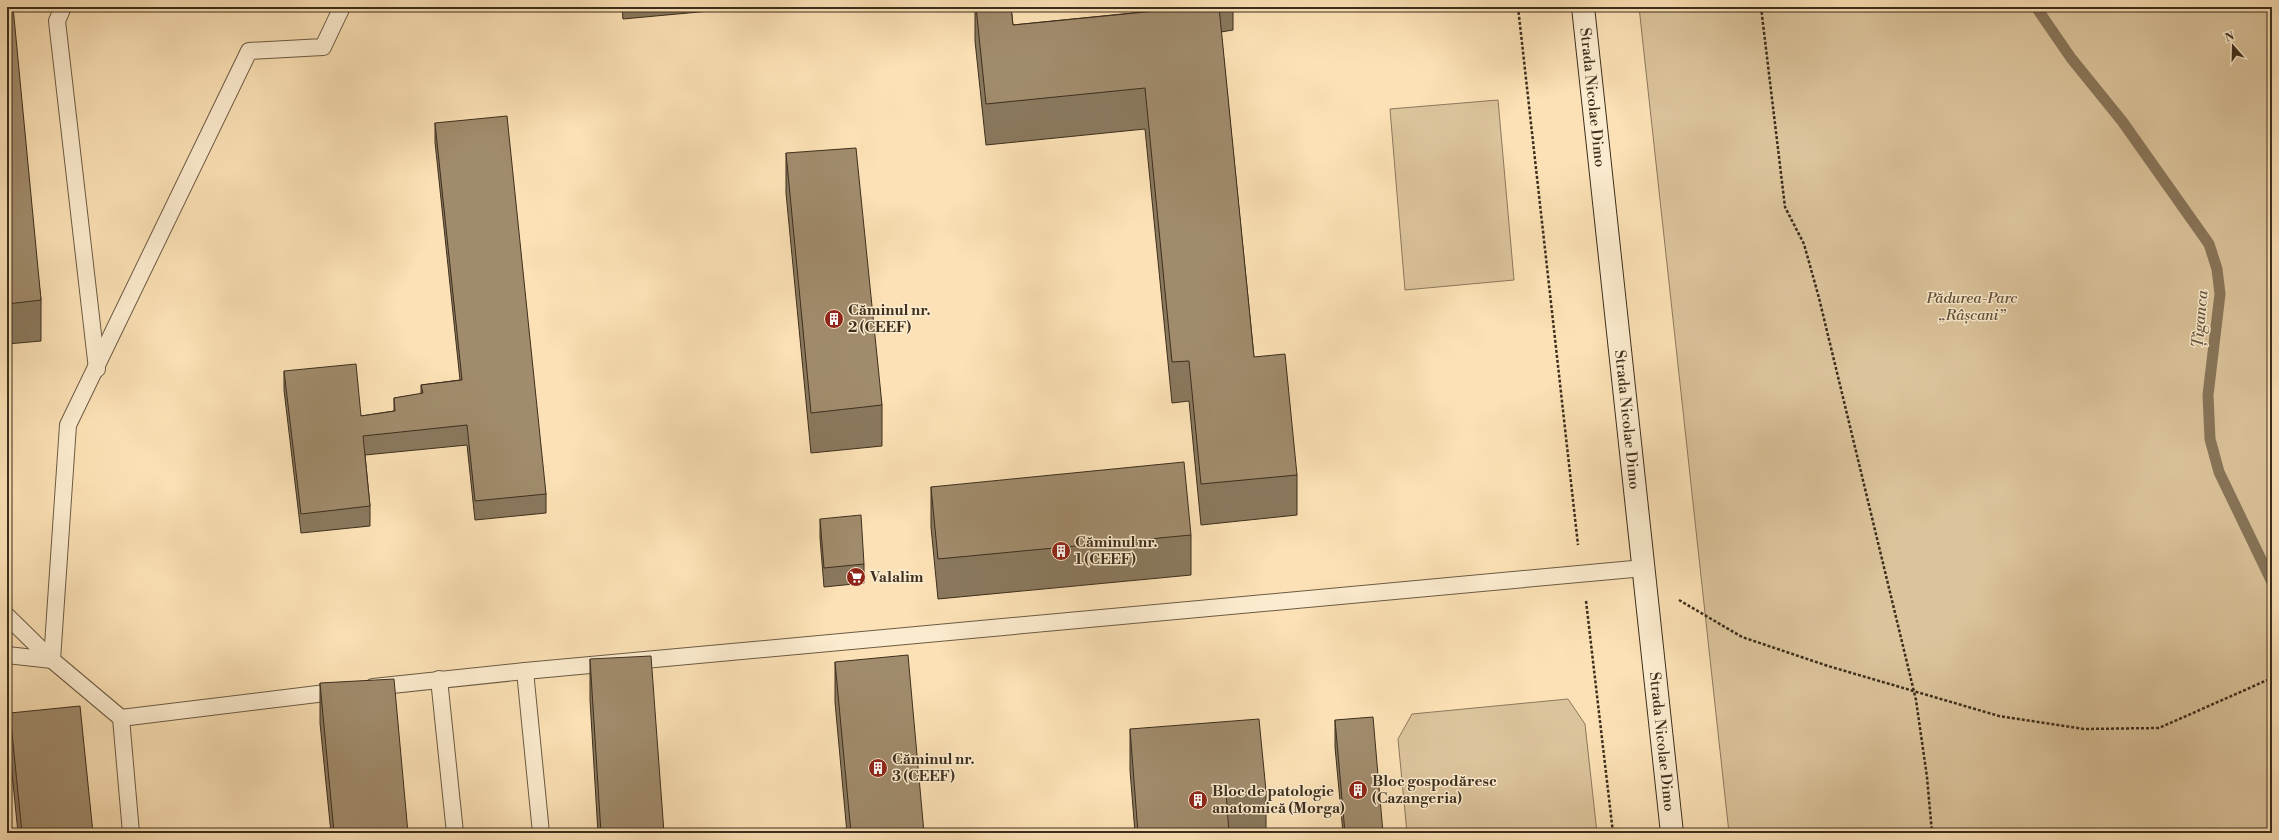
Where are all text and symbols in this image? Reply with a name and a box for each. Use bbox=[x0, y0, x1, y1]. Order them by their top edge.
north arrow bbox=[2213, 26, 2253, 66]
street label: Strada Nicolae Dimo bbox=[1576, 27, 1610, 168]
text: N bbox=[2223, 29, 2237, 46]
park label: Pădurea-Parc „Râșcani” bbox=[1926, 289, 2017, 325]
water label: Țîganca bbox=[2188, 289, 2212, 349]
place label: Căminul nr. 2 (CEEF) bbox=[848, 301, 931, 337]
building icon: Căminul nr. 2 (CEEF) bbox=[823, 308, 845, 330]
street label: Strada Nicolae Dimo bbox=[1611, 349, 1644, 490]
place label: Căminul nr. 1 (CEEF) bbox=[1075, 533, 1158, 569]
building icon: Căminul nr. 1 (CEEF) bbox=[1050, 540, 1072, 562]
supermarket icon: Valalim bbox=[845, 566, 867, 588]
place label: Valalim bbox=[869, 568, 924, 587]
street label: Strada Nicolae Dimo bbox=[1645, 671, 1679, 812]
place label: Căminul nr. 3 (CEEF) bbox=[892, 750, 975, 786]
building icon: Căminul nr. 3 (CEEF) bbox=[867, 757, 889, 779]
place label: Bloc gospodăresc (Cazangeria) bbox=[1372, 772, 1497, 808]
building icon: Bloc gospodăresc (Cazangeria) bbox=[1347, 779, 1369, 801]
place label: Bloc de patologie anatomică (Morga) bbox=[1212, 782, 1345, 818]
building icon: Bloc de patologie anatomică (Morga) bbox=[1187, 789, 1209, 811]

